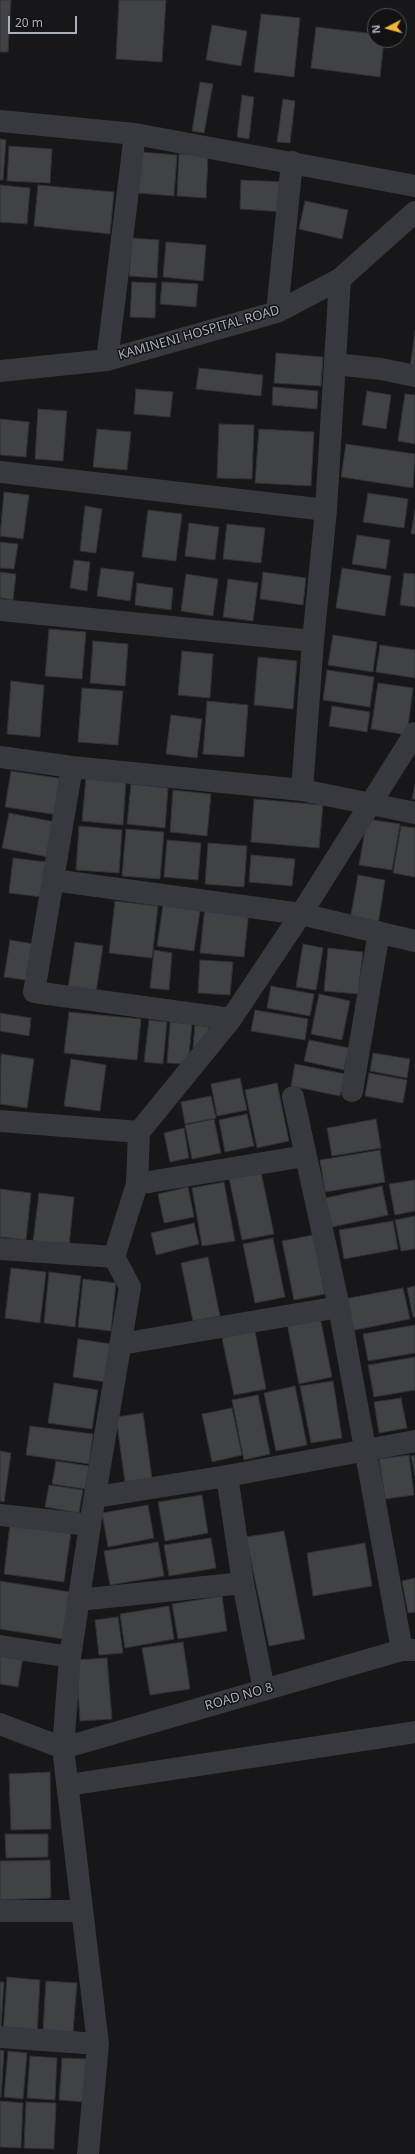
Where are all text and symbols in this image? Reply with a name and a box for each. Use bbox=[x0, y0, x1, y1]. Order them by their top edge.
scale bar bbox=[10, 8, 79, 34]
north arrow bbox=[367, 8, 407, 48]
text: 20 m bbox=[15, 14, 43, 31]
text: N bbox=[368, 24, 383, 34]
street label: KAMINENI HOSPITAL ROAD bbox=[117, 302, 281, 364]
street label: ROAD NO 8 bbox=[203, 1680, 275, 1714]

